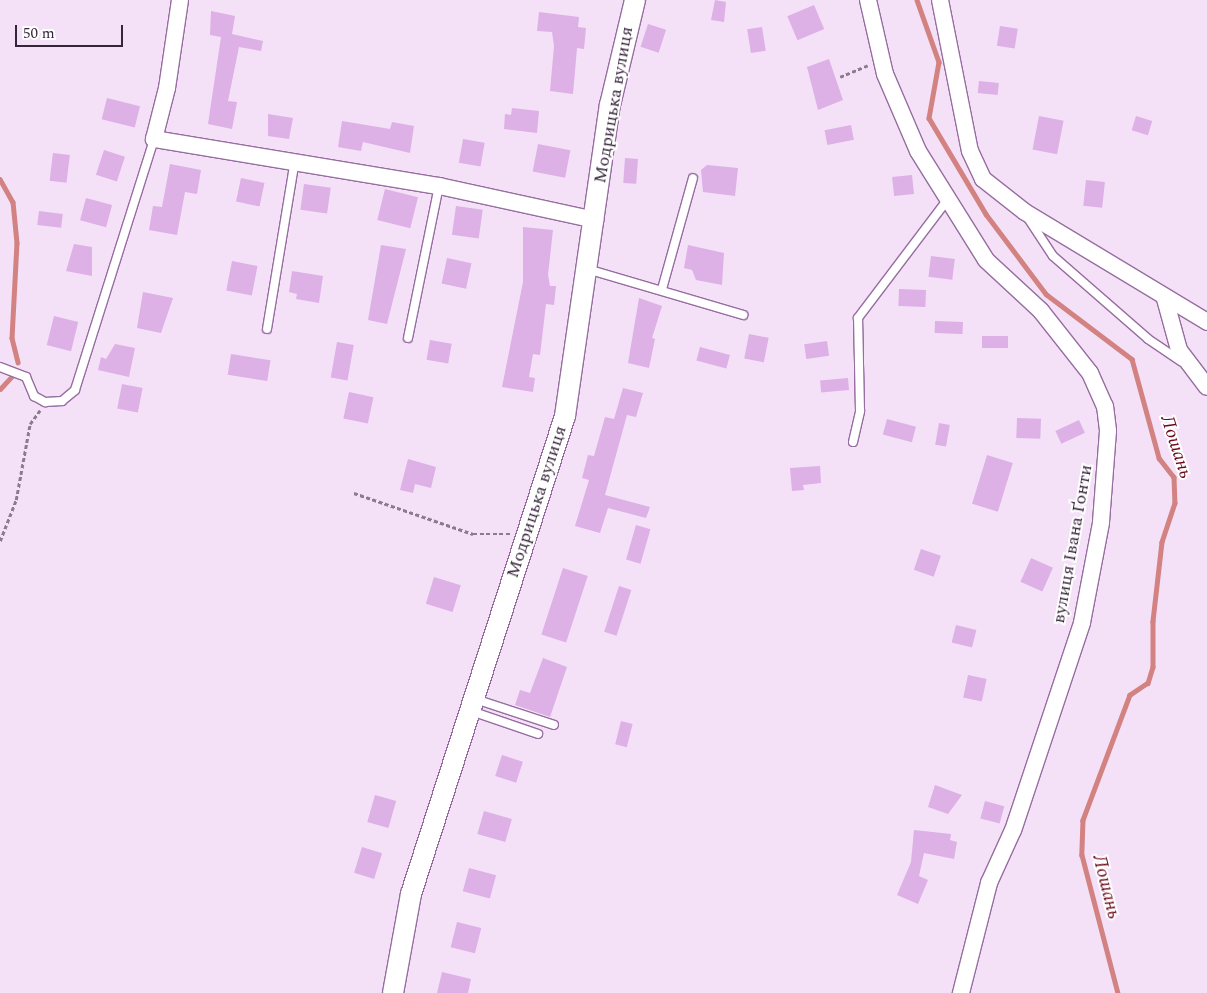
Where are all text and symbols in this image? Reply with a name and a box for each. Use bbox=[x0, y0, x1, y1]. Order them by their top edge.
scale bar bbox=[18, 15, 125, 47]
text: 50 m bbox=[23, 22, 55, 45]
street label: Модрицька вулиця bbox=[590, 25, 638, 185]
water label: Лошань bbox=[1155, 412, 1197, 482]
street label: Модрицька вулиця bbox=[502, 423, 572, 581]
street label: вулиця Івана Ґонти bbox=[1048, 463, 1098, 625]
water label: Лошань bbox=[1087, 852, 1125, 922]

